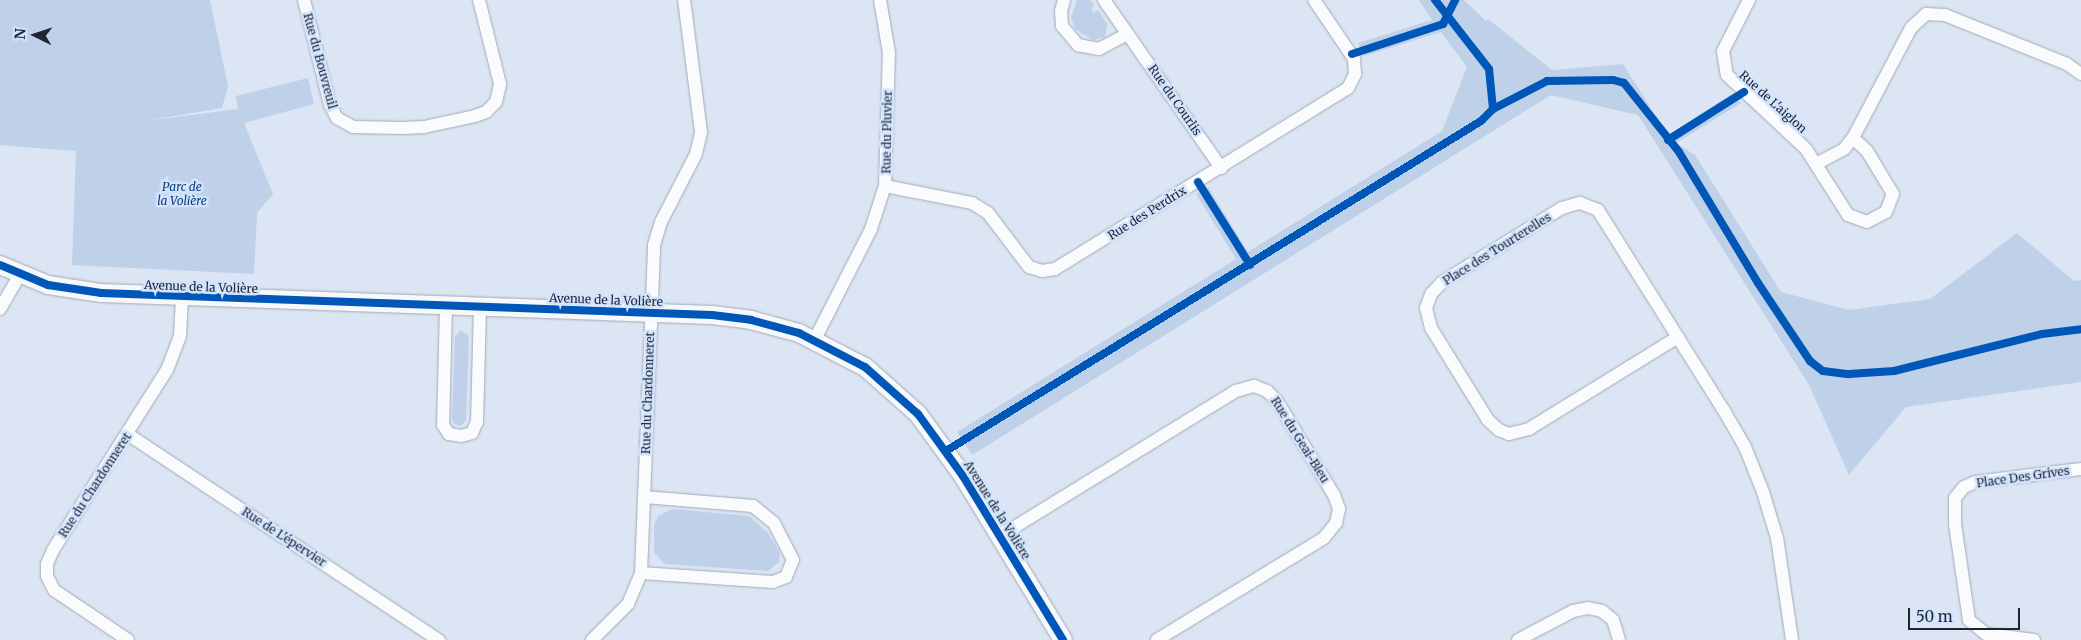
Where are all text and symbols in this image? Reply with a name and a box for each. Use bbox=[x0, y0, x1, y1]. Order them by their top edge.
north arrow bbox=[10, 10, 60, 60]
street label: Rue du Bouvreuil bbox=[300, 12, 340, 110]
text: N bbox=[11, 28, 29, 40]
street label: Rue du Courlis bbox=[1145, 62, 1205, 138]
street label: Rue de L'aiglon bbox=[1736, 68, 1810, 136]
street label: Rue du Pluvier bbox=[879, 90, 895, 174]
park label: Parc de la Volière bbox=[157, 180, 207, 208]
street label: Rue des Perdrix bbox=[1105, 183, 1189, 243]
street label: Place des Tourterelles bbox=[1440, 210, 1554, 288]
street label: Avenue de la Volière bbox=[144, 278, 258, 296]
street label: Avenue de la Volière bbox=[549, 291, 663, 309]
street label: Rue du Chardonneret bbox=[639, 332, 657, 454]
street label: Rue du Geai-Bleu bbox=[1268, 394, 1332, 486]
street label: Rue du Chardonneret bbox=[56, 430, 134, 540]
street label: Avenue de la Volière bbox=[961, 458, 1033, 562]
street label: Place Des Grives bbox=[1976, 463, 2070, 491]
street label: Rue de L'épervier bbox=[239, 504, 329, 570]
scale bar bbox=[1911, 598, 2024, 630]
text: 50 m bbox=[1916, 607, 1953, 626]

